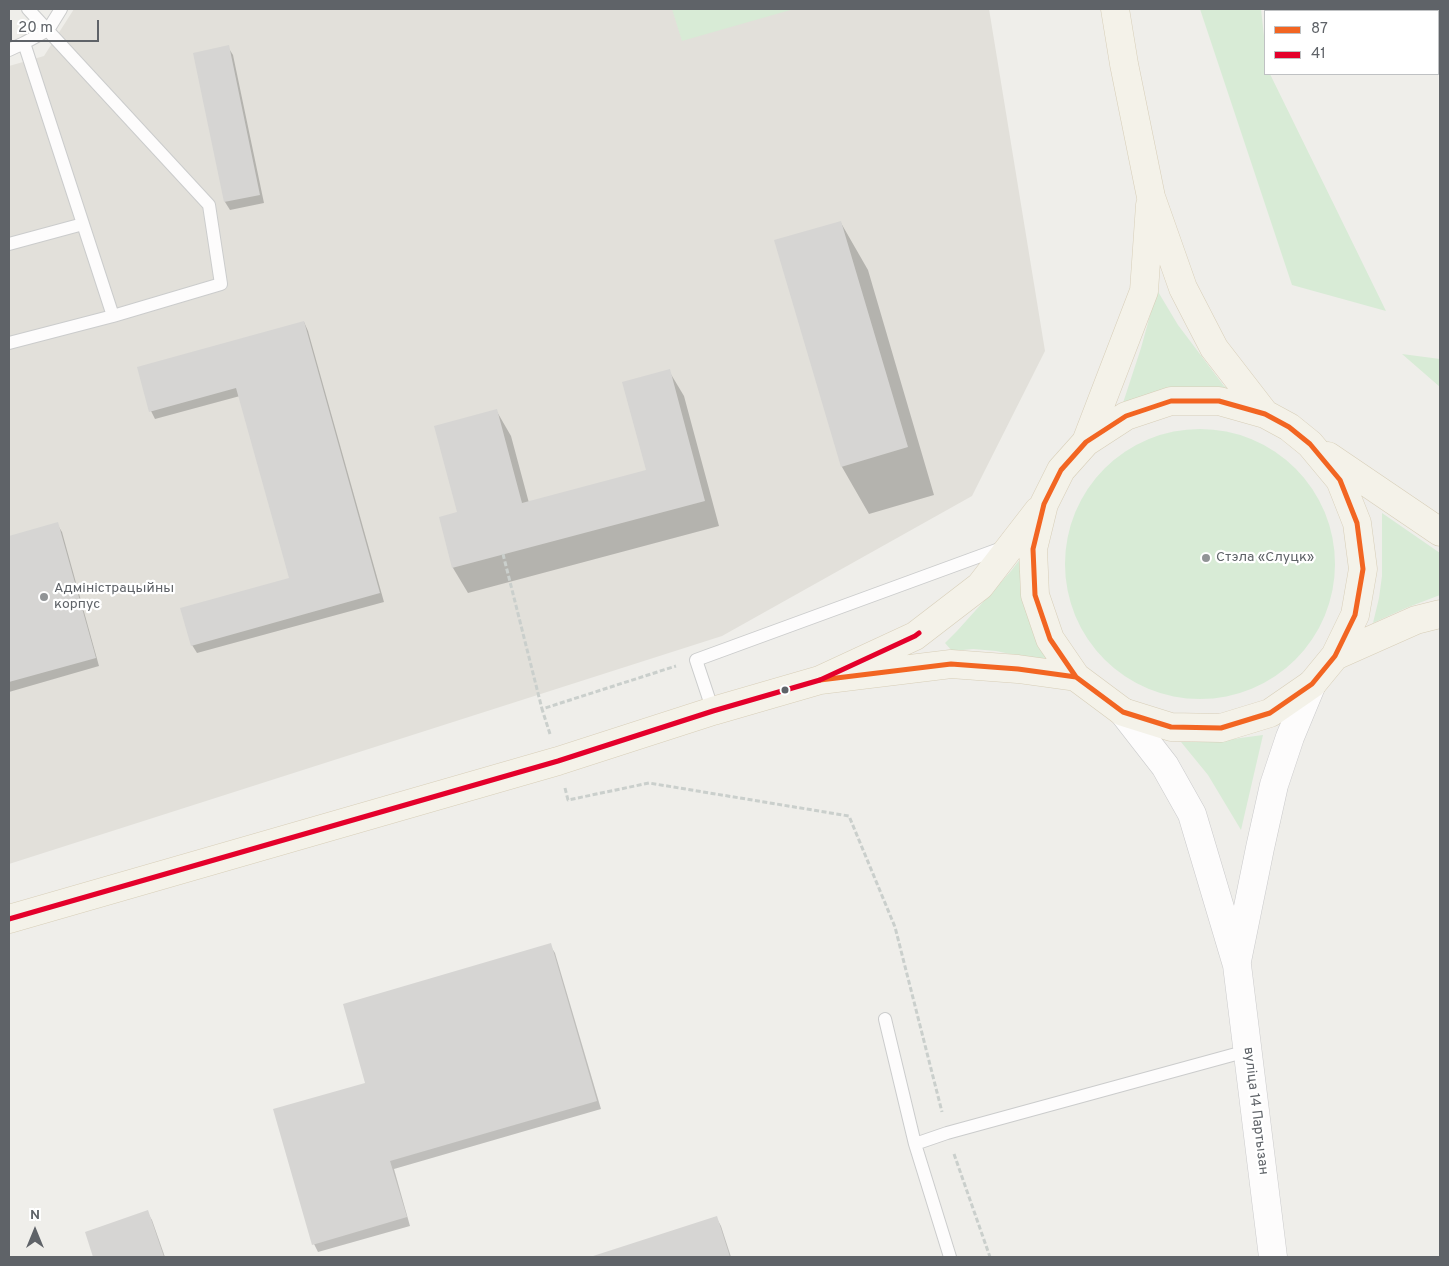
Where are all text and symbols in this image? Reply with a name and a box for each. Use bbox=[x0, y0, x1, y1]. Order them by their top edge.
scale bar bbox=[12, 10, 101, 42]
legend bbox=[1264, 10, 1439, 75]
text: 20 m bbox=[18, 19, 53, 38]
text: 87 bbox=[1311, 20, 1328, 39]
text: 41 bbox=[1311, 45, 1326, 64]
place label: Стэла «Слуцк» bbox=[1216, 550, 1314, 566]
marker: Стэла «Слуцк» bbox=[1200, 552, 1212, 564]
place label: Адміністрацыйны корпус bbox=[54, 581, 174, 614]
marker: Адміністрацыйны корпус bbox=[38, 591, 50, 603]
unlabelled marker bbox=[780, 685, 790, 695]
street label: вуліца 14 Партызан bbox=[1239, 1046, 1271, 1176]
north arrow bbox=[10, 1206, 60, 1256]
text: N bbox=[30, 1207, 40, 1224]

